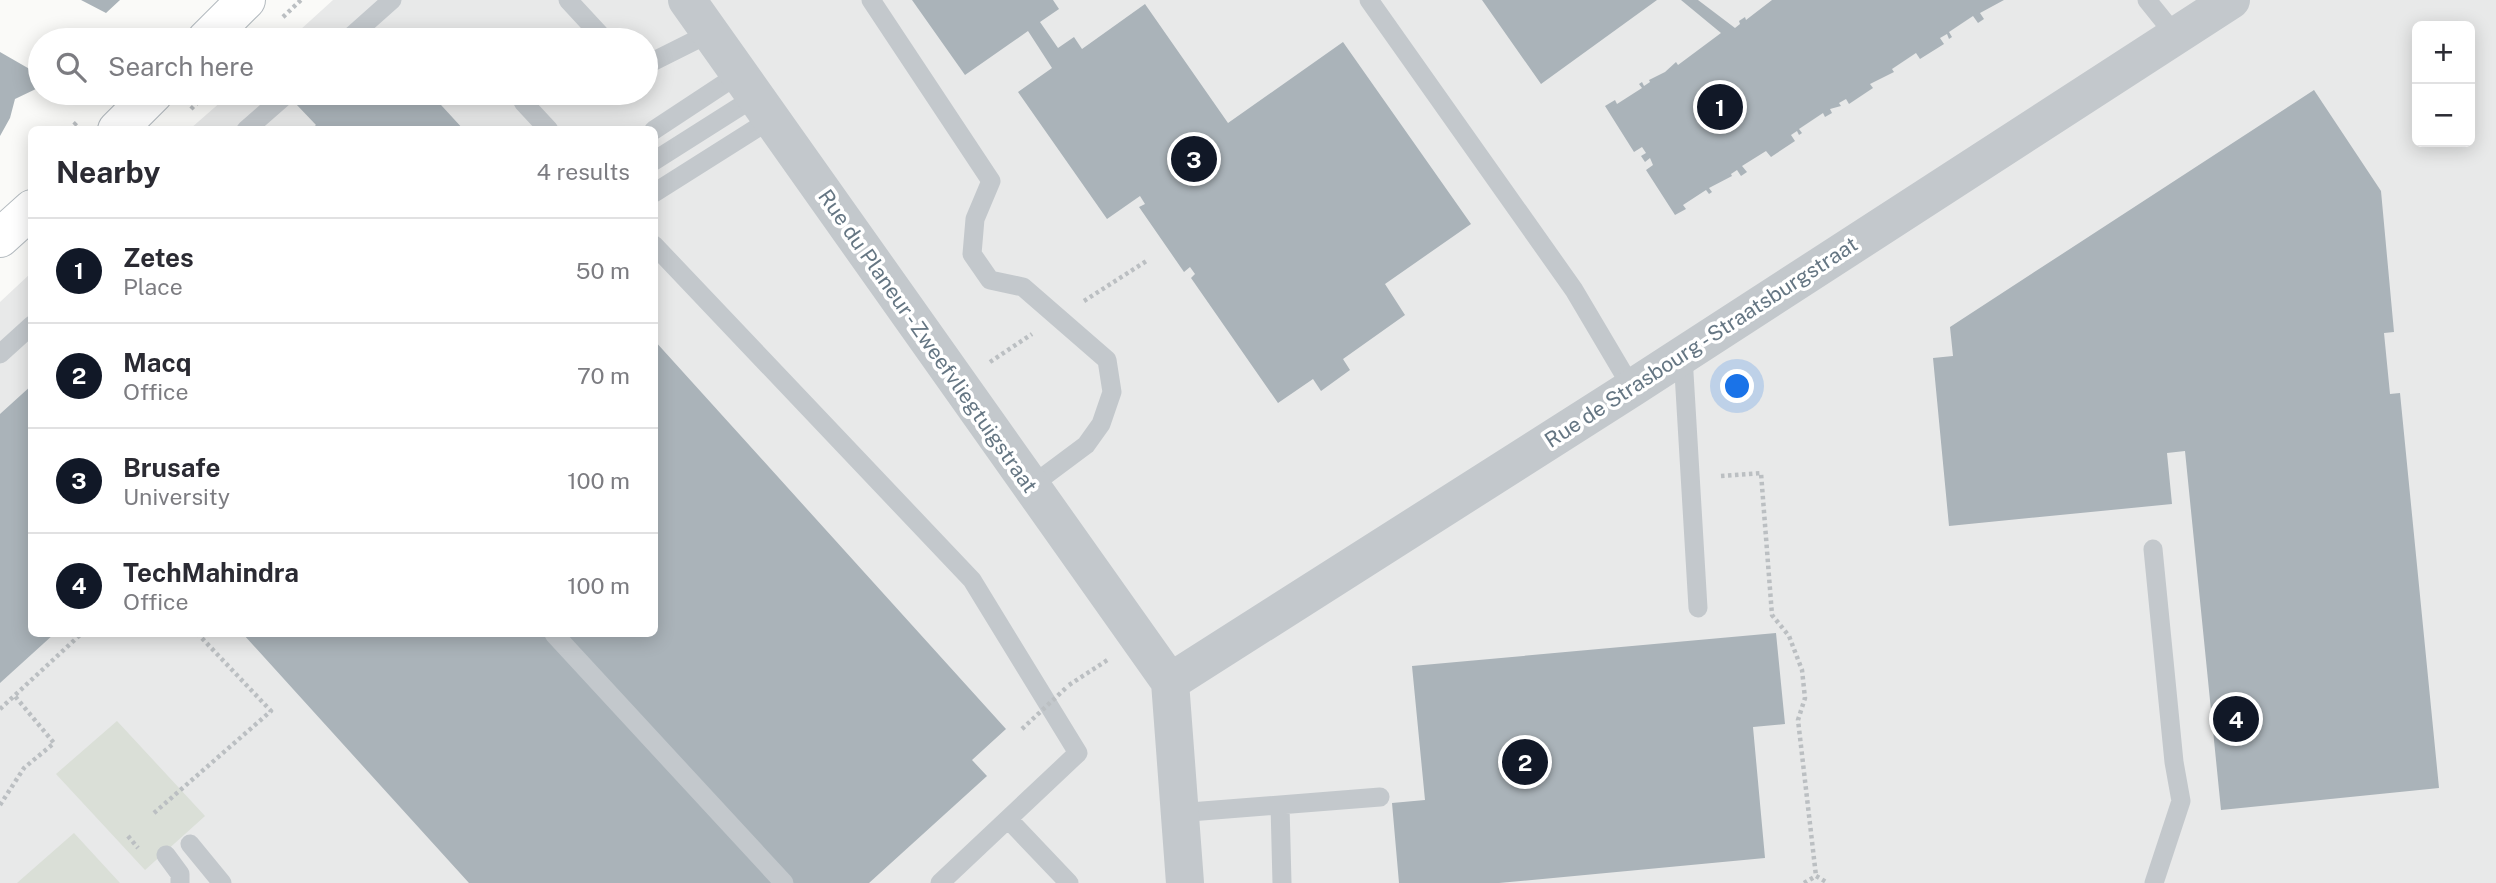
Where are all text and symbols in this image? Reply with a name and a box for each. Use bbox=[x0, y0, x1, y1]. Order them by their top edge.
map controls bbox=[2412, 21, 2475, 147]
button: + bbox=[2412, 21, 2475, 84]
search box bbox=[28, 28, 658, 105]
icon: search bbox=[52, 48, 90, 86]
text: Search here bbox=[108, 51, 254, 82]
pin: 1 bbox=[1697, 81, 1743, 133]
button: − bbox=[2412, 84, 2475, 147]
pin: 3 bbox=[1171, 133, 1217, 185]
text: Nearby bbox=[56, 154, 160, 190]
text: 4 results bbox=[536, 158, 630, 185]
street label: Rue du Planeur - Zweefvliegtuigstraat bbox=[813, 185, 1043, 497]
street label: Rue de Strasbourg - Straatsburgstraat bbox=[1540, 231, 1862, 453]
text: Zetes bbox=[123, 242, 194, 273]
text: 1 bbox=[74, 257, 84, 284]
text: 50 m bbox=[576, 257, 630, 284]
text: Place bbox=[123, 273, 183, 300]
text: Macq bbox=[123, 347, 192, 378]
text: 2 bbox=[72, 362, 86, 389]
text: 70 m bbox=[577, 362, 630, 389]
your location bbox=[1720, 369, 1754, 403]
text: Office bbox=[123, 378, 189, 405]
text: Brusafe bbox=[123, 452, 221, 483]
text: 3 bbox=[71, 467, 87, 494]
text: 100 m bbox=[567, 467, 630, 494]
text: University bbox=[123, 483, 230, 510]
text: TechMahindra bbox=[123, 557, 299, 588]
text: 4 bbox=[71, 572, 87, 599]
text: 100 m bbox=[567, 572, 630, 599]
text: Office bbox=[123, 588, 189, 615]
pin: 4 bbox=[2213, 693, 2259, 745]
pin: 2 bbox=[1502, 736, 1548, 788]

